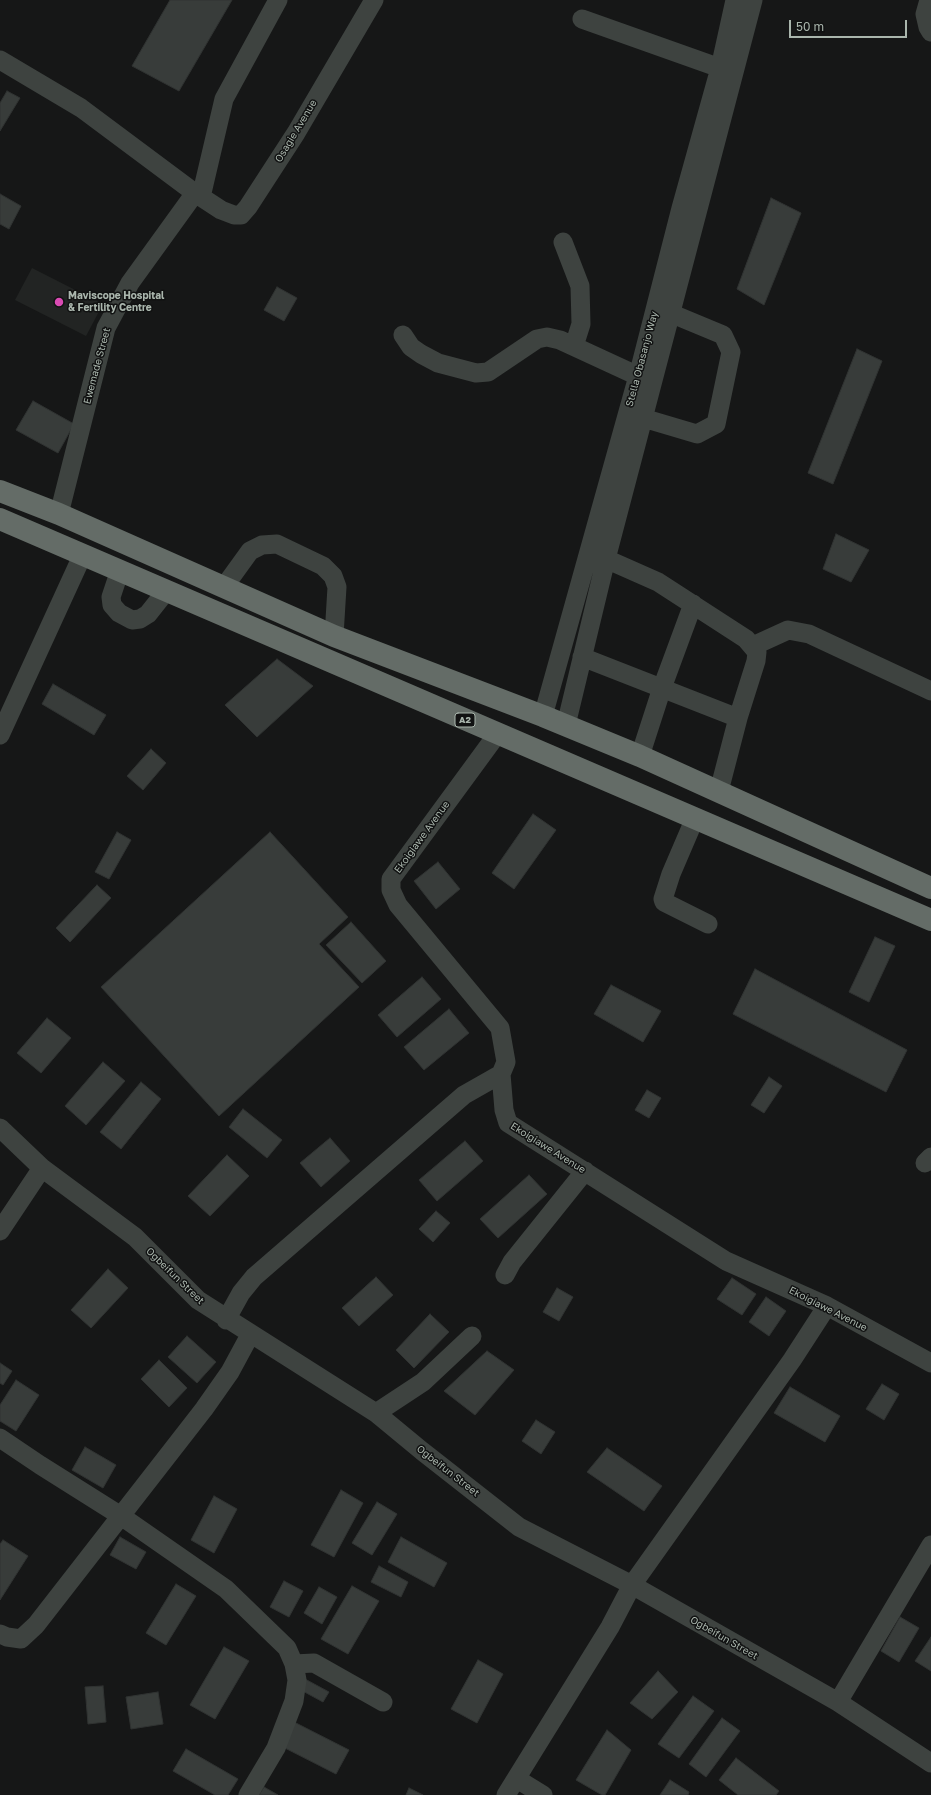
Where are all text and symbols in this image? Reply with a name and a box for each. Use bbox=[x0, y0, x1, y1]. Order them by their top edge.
scale bar bbox=[791, 12, 909, 38]
text: 50 m bbox=[796, 19, 824, 34]
street label: Osagie Avenue bbox=[273, 98, 319, 164]
place label: Maviscope Hospital & Fertility Centre bbox=[68, 290, 164, 314]
marker: Maviscope Hospital & Fertility Centre bbox=[53, 296, 65, 308]
street label: Stella Obasanjo Way bbox=[623, 310, 661, 408]
street label: Ewemade Street bbox=[81, 327, 113, 405]
road number: A2 bbox=[455, 713, 475, 727]
street label: Ekoigiawe Avenue bbox=[392, 799, 452, 875]
street label: Ekoigiawe Avenue bbox=[508, 1120, 588, 1176]
street label: Ogbeifun Street bbox=[143, 1245, 207, 1307]
street label: Ekoigiawe Avenue bbox=[787, 1284, 869, 1334]
street label: Ogbeifun Street bbox=[414, 1443, 482, 1499]
street label: Ogbeifun Street bbox=[688, 1614, 760, 1662]

